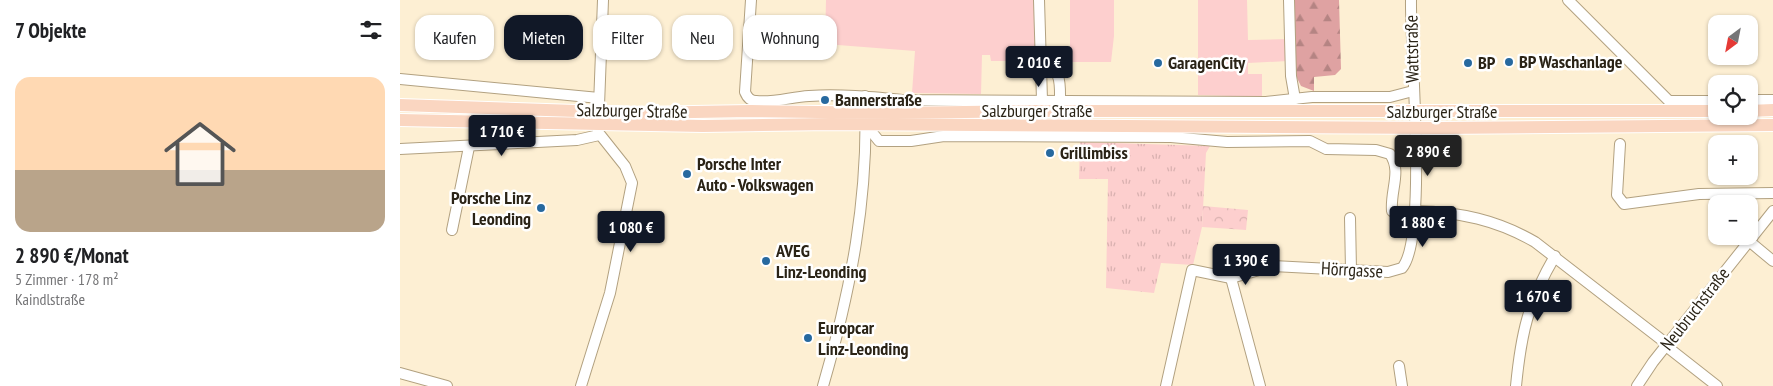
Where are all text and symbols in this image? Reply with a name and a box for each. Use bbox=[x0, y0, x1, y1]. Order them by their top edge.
chip: Kaufen bbox=[415, 15, 494, 60]
chip: Mieten bbox=[504, 15, 583, 60]
chip: Filter bbox=[593, 15, 662, 60]
chip: Neu bbox=[672, 15, 733, 60]
chip: Wohnung bbox=[743, 15, 837, 60]
street label: Wattstraße bbox=[1399, 15, 1424, 83]
north arrow bbox=[1708, 15, 1758, 65]
map controls bbox=[1708, 15, 1758, 245]
icon: filters bbox=[357, 16, 385, 44]
text: 7 Objekte bbox=[15, 17, 87, 44]
pin: 2 010 € bbox=[993, 46, 1085, 88]
place label: BP Waschanlage bbox=[1519, 50, 1623, 73]
place label: GaragenCity bbox=[1168, 51, 1246, 74]
place label: BP bbox=[1478, 51, 1496, 74]
text: 2 010 € bbox=[1017, 52, 1061, 72]
marker: BP Waschanlage bbox=[1503, 56, 1515, 68]
marker: GaragenCity bbox=[1152, 57, 1164, 69]
marker: BP bbox=[1462, 57, 1474, 69]
button: locate bbox=[1708, 75, 1758, 125]
place label: Bannerstraße bbox=[835, 88, 922, 111]
marker: Bannerstraße bbox=[819, 94, 831, 106]
street label: Salzburger Straße bbox=[576, 98, 688, 123]
street label: Salzburger Straße bbox=[981, 99, 1093, 122]
street label: Salzburger Straße bbox=[1386, 100, 1498, 123]
icon: home bbox=[155, 109, 245, 199]
pin: 1 710 € bbox=[456, 114, 548, 157]
text: 1 710 € bbox=[480, 121, 524, 141]
pin: 2 890 € bbox=[1382, 134, 1474, 177]
button: + bbox=[1708, 135, 1758, 185]
place label: Grillimbiss bbox=[1060, 141, 1128, 164]
text: 2 890 € bbox=[1406, 141, 1450, 161]
marker: Grillimbiss bbox=[1044, 147, 1056, 159]
place label: Porsche Inter Auto - Volkswagen bbox=[696, 152, 814, 196]
marker: Porsche Inter Auto - Volkswagen bbox=[681, 168, 693, 180]
place label: Porsche Linz Leonding bbox=[451, 186, 531, 230]
button: − bbox=[1708, 195, 1758, 245]
marker: Porsche Linz Leonding bbox=[535, 202, 547, 214]
pin: 1 880 € bbox=[1377, 206, 1469, 248]
pin: 1 080 € bbox=[585, 210, 677, 253]
text: 1 880 € bbox=[1401, 212, 1445, 232]
text: 1 080 € bbox=[609, 217, 653, 237]
place label: AVEG Linz-Leonding bbox=[775, 239, 866, 283]
text: 2 890 €/Monat bbox=[15, 242, 129, 269]
pin: 1 390 € bbox=[1200, 244, 1292, 286]
text: 1 390 € bbox=[1224, 250, 1268, 270]
marker: AVEG Linz-Leonding bbox=[760, 255, 772, 267]
street label: Hörrgasse bbox=[1321, 256, 1384, 283]
street label: Neubruchstraße bbox=[1655, 263, 1734, 355]
text: 5 Zimmer · 178 m² bbox=[15, 269, 119, 289]
pin: 1 670 € bbox=[1492, 280, 1584, 322]
text: 1 670 € bbox=[1516, 286, 1560, 306]
text: Kaindlstraße bbox=[15, 289, 85, 309]
place label: Europcar Linz-Leonding bbox=[818, 316, 908, 360]
marker: Europcar Linz-Leonding bbox=[802, 332, 814, 344]

